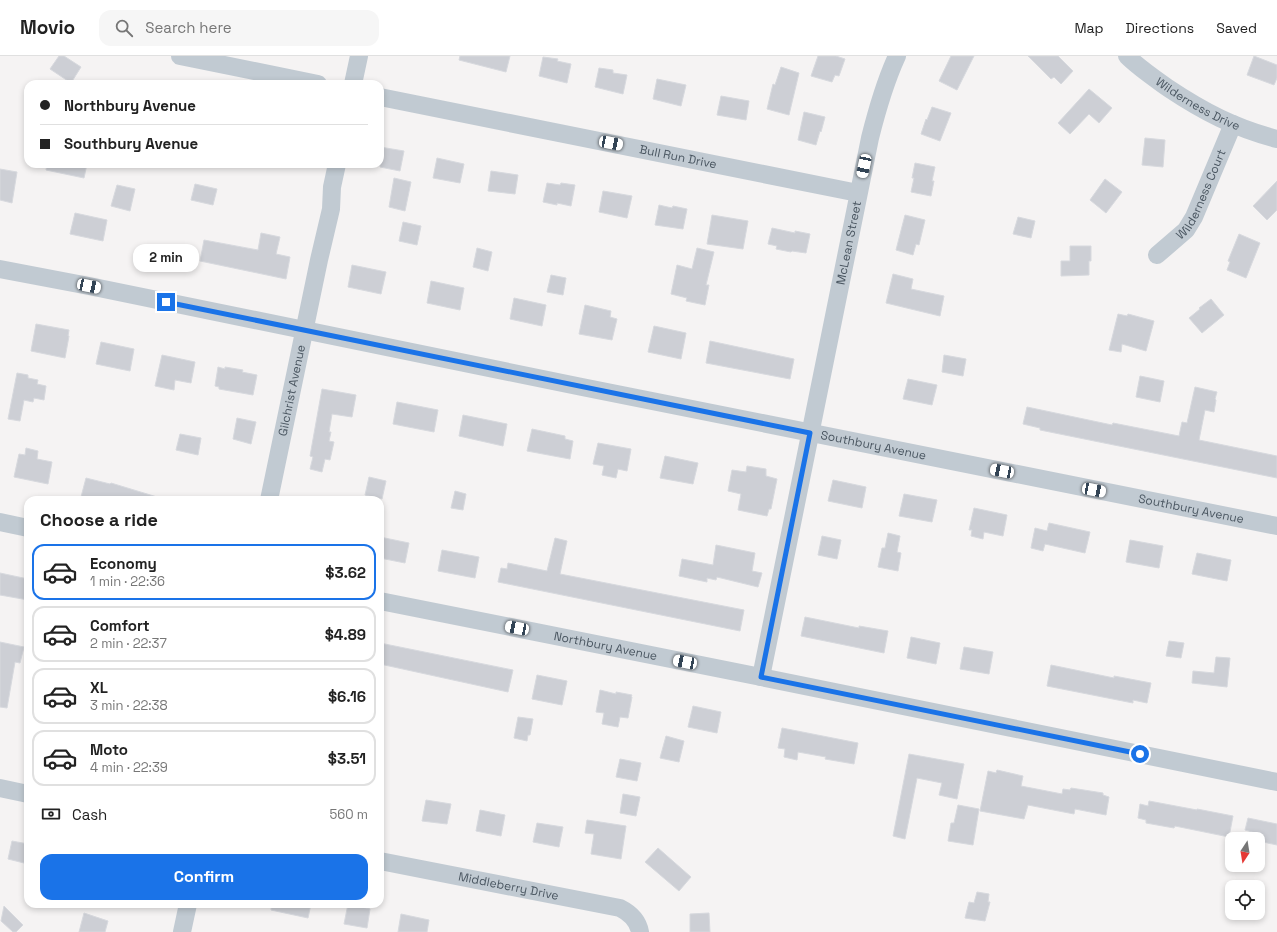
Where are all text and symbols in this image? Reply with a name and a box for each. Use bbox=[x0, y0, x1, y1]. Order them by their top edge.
search box bbox=[99, 10, 379, 46]
text: Movio bbox=[20, 15, 75, 40]
icon: search bbox=[113, 17, 135, 39]
text: Search here bbox=[145, 18, 232, 37]
text: Map bbox=[1074, 19, 1104, 37]
text: Directions bbox=[1126, 19, 1194, 37]
text: Saved bbox=[1216, 19, 1257, 37]
street label: Wilderness Drive bbox=[1152, 74, 1242, 134]
text: Northbury Avenue bbox=[64, 96, 196, 115]
text: Southbury Avenue bbox=[64, 134, 198, 153]
car bbox=[598, 135, 624, 151]
street label: Bull Run Drive bbox=[638, 141, 718, 172]
street label: Wilderness Court bbox=[1173, 147, 1230, 243]
car bbox=[856, 153, 872, 179]
street label: McLean Street bbox=[833, 199, 865, 286]
callout: 2 min bbox=[133, 244, 199, 272]
text: 2 min bbox=[149, 249, 183, 266]
car bbox=[76, 278, 102, 294]
route end bbox=[157, 293, 175, 311]
street label: Gilchrist Avenue bbox=[275, 343, 309, 437]
street label: Southbury Avenue bbox=[819, 427, 928, 464]
car bbox=[989, 463, 1015, 479]
car bbox=[1081, 482, 1107, 498]
street label: Southbury Avenue bbox=[1137, 490, 1245, 527]
text: Choose a ride bbox=[40, 508, 158, 531]
icon: car bbox=[42, 554, 78, 590]
text: Economy bbox=[90, 554, 157, 573]
text: $3.62 bbox=[325, 563, 366, 582]
text: 1 min · 22:36 bbox=[90, 573, 165, 590]
icon: car bbox=[42, 616, 78, 652]
text: Comfort bbox=[90, 616, 150, 635]
car bbox=[504, 620, 530, 636]
text: $4.89 bbox=[325, 625, 366, 644]
street label: Northbury Avenue bbox=[552, 628, 659, 664]
text: 2 min · 22:37 bbox=[90, 635, 167, 652]
car bbox=[672, 654, 698, 670]
icon: car bbox=[42, 678, 78, 714]
text: XL bbox=[90, 678, 108, 697]
text: $6.16 bbox=[328, 687, 366, 706]
text: 3 min · 22:38 bbox=[90, 697, 168, 714]
icon: car bbox=[42, 740, 78, 776]
text: Moto bbox=[90, 740, 128, 759]
route start bbox=[1131, 745, 1149, 763]
text: $3.51 bbox=[328, 749, 366, 768]
text: 4 min · 22:39 bbox=[90, 759, 168, 776]
icon: cash bbox=[40, 803, 62, 825]
text: Cash bbox=[72, 805, 107, 824]
text: 560 m bbox=[329, 806, 368, 823]
north arrow bbox=[1225, 832, 1265, 872]
map controls bbox=[1225, 832, 1265, 920]
button: Confirm bbox=[40, 854, 368, 900]
street label: Middleberry Drive bbox=[457, 869, 560, 904]
button: locate bbox=[1225, 880, 1265, 920]

